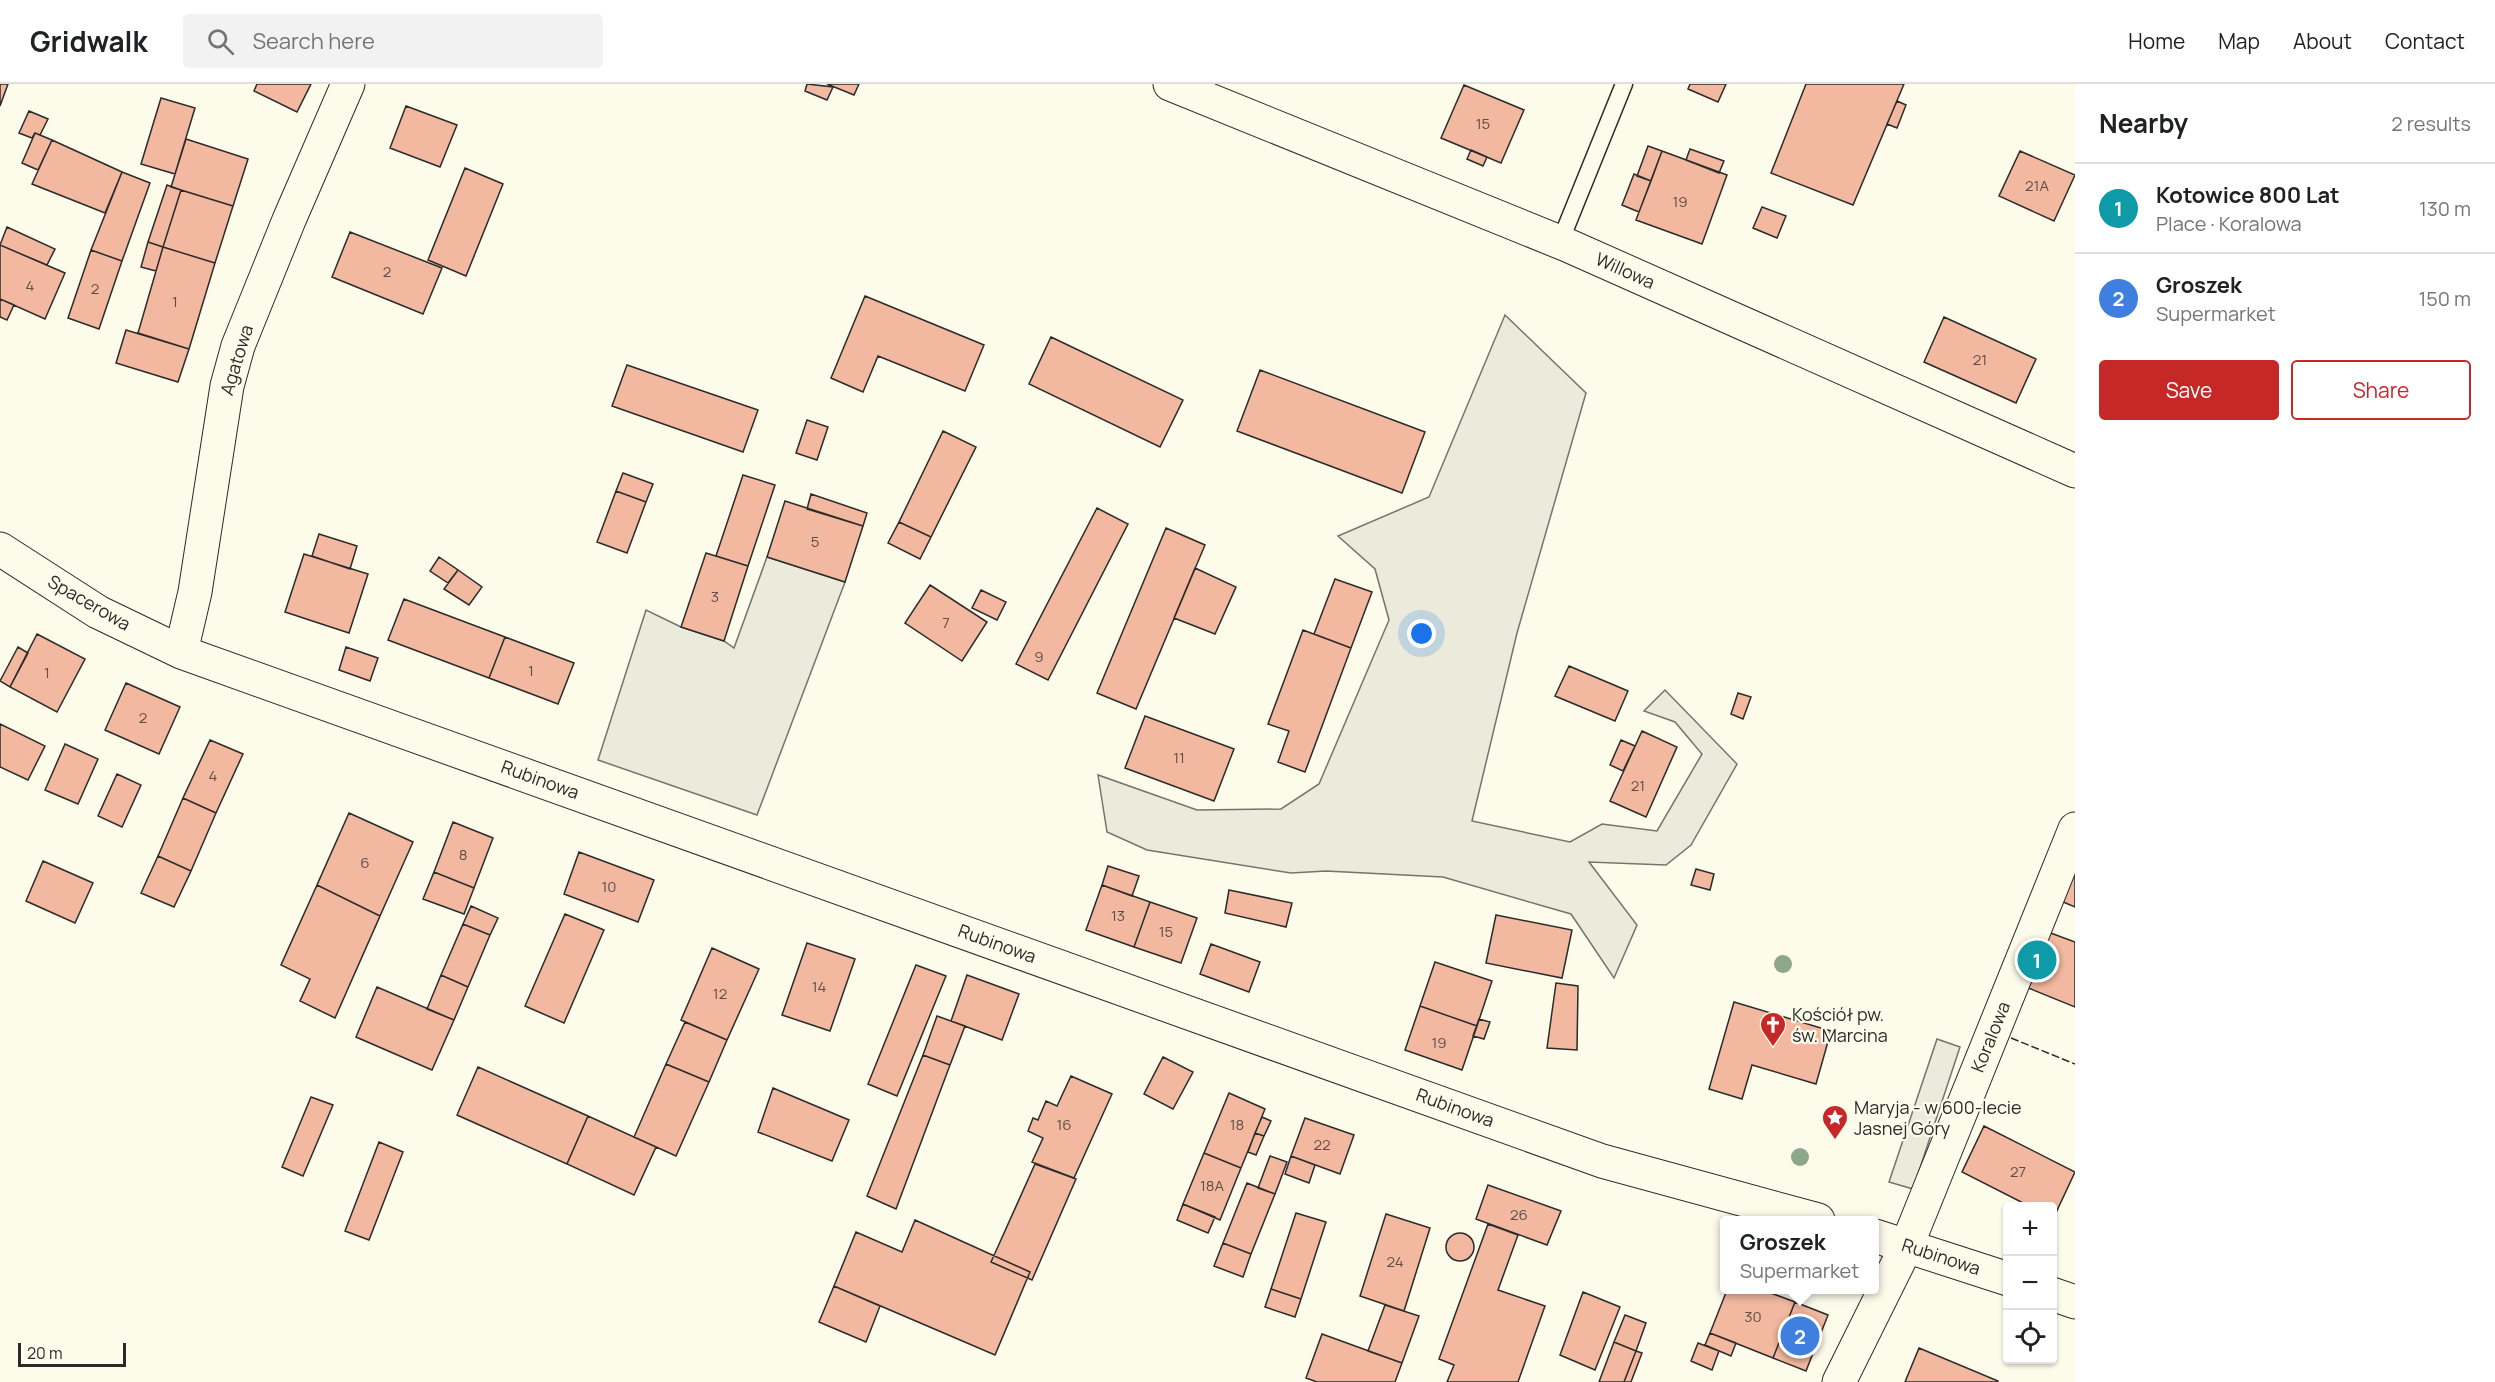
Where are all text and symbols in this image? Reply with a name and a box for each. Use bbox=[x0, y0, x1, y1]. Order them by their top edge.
search box bbox=[183, 14, 603, 68]
text: Gridwalk bbox=[30, 22, 147, 60]
icon: search bbox=[204, 25, 237, 58]
text: Search here bbox=[252, 26, 375, 56]
text: Home bbox=[2128, 27, 2185, 55]
text: Map bbox=[2218, 27, 2260, 55]
text: About bbox=[2293, 27, 2352, 55]
text: Contact bbox=[2385, 27, 2465, 55]
text: Nearby bbox=[2099, 105, 2188, 141]
text: 2 results bbox=[2391, 110, 2471, 137]
house number: 15 bbox=[1476, 113, 1490, 134]
house number: 21A bbox=[2025, 175, 2049, 196]
text: Kotowice 800 Lat bbox=[2156, 180, 2340, 210]
house number: 19 bbox=[1672, 191, 1688, 212]
text: 1 bbox=[2114, 195, 2123, 222]
text: 130 m bbox=[2419, 195, 2471, 222]
text: Place · Koralowa bbox=[2156, 210, 2302, 237]
street label: Willowa bbox=[1592, 246, 1659, 294]
house number: 2 bbox=[383, 261, 391, 282]
text: Groszek bbox=[2156, 270, 2242, 300]
house number: 4 bbox=[26, 275, 35, 296]
house number: 2 bbox=[91, 278, 99, 299]
text: 2 bbox=[2113, 285, 2124, 312]
text: 150 m bbox=[2418, 285, 2471, 312]
house number: 1 bbox=[172, 291, 178, 312]
text: Supermarket bbox=[2156, 300, 2276, 327]
street label: Agatowa bbox=[214, 322, 258, 398]
house number: 21 bbox=[1973, 349, 1987, 370]
button: Save bbox=[2099, 360, 2279, 420]
button: Share bbox=[2291, 360, 2471, 420]
house number: 5 bbox=[811, 531, 819, 552]
street label: Spacerowa bbox=[44, 569, 135, 635]
house number: 3 bbox=[711, 586, 719, 607]
house number: 7 bbox=[942, 612, 950, 633]
your location bbox=[1407, 619, 1436, 648]
house number: 9 bbox=[1034, 646, 1044, 667]
house number: 1 bbox=[528, 660, 534, 681]
house number: 1 bbox=[44, 662, 50, 683]
house number: 2 bbox=[139, 707, 147, 728]
house number: 11 bbox=[1173, 747, 1185, 768]
street label: Rubinowa bbox=[498, 754, 583, 804]
house number: 4 bbox=[209, 765, 218, 786]
house number: 21 bbox=[1631, 775, 1645, 796]
house number: 8 bbox=[459, 844, 467, 865]
house number: 6 bbox=[360, 852, 370, 873]
house number: 10 bbox=[602, 876, 617, 897]
house number: 13 bbox=[1111, 905, 1125, 926]
street label: Rubinowa bbox=[955, 918, 1040, 968]
house number: 15 bbox=[1159, 921, 1173, 942]
pin: 1 bbox=[2018, 938, 2056, 982]
house number: 14 bbox=[812, 976, 826, 997]
house number: 12 bbox=[713, 983, 727, 1004]
street label: Koralowa bbox=[1965, 998, 2015, 1076]
place label: Kościół pw. św. Marcina bbox=[1792, 1002, 1888, 1047]
church icon: Kościół pw. św. Marcina bbox=[1758, 1010, 1788, 1048]
house number: 19 bbox=[1431, 1032, 1447, 1053]
street label: Rubinowa bbox=[1413, 1082, 1498, 1132]
place label: Maryja - w 600-lecie Jasnej Góry bbox=[1854, 1095, 2022, 1140]
place icon: Maryja - w 600-lecie Jasnej Góry bbox=[1820, 1103, 1850, 1141]
house number: 16 bbox=[1056, 1114, 1072, 1135]
house number: 18 bbox=[1230, 1114, 1244, 1135]
house number: 22 bbox=[1313, 1134, 1331, 1155]
house number: 27 bbox=[2010, 1161, 2026, 1182]
house number: 18A bbox=[1200, 1175, 1225, 1196]
map controls bbox=[2003, 1202, 2057, 1364]
button: + bbox=[2003, 1202, 2057, 1256]
house number: 26 bbox=[1510, 1204, 1528, 1225]
popup bbox=[1720, 1216, 1879, 1294]
text: Groszek bbox=[1740, 1227, 1826, 1257]
street label: Rubinowa bbox=[1899, 1232, 1984, 1280]
house number: 24 bbox=[1386, 1251, 1404, 1272]
button: − bbox=[2003, 1256, 2057, 1310]
text: Supermarket bbox=[1740, 1257, 1859, 1284]
house number: 30 bbox=[1744, 1306, 1762, 1327]
button: locate bbox=[2003, 1310, 2057, 1364]
pin: 2 bbox=[1780, 1314, 1820, 1358]
scale bar bbox=[18, 1340, 126, 1368]
text: 20 m bbox=[27, 1342, 63, 1364]

